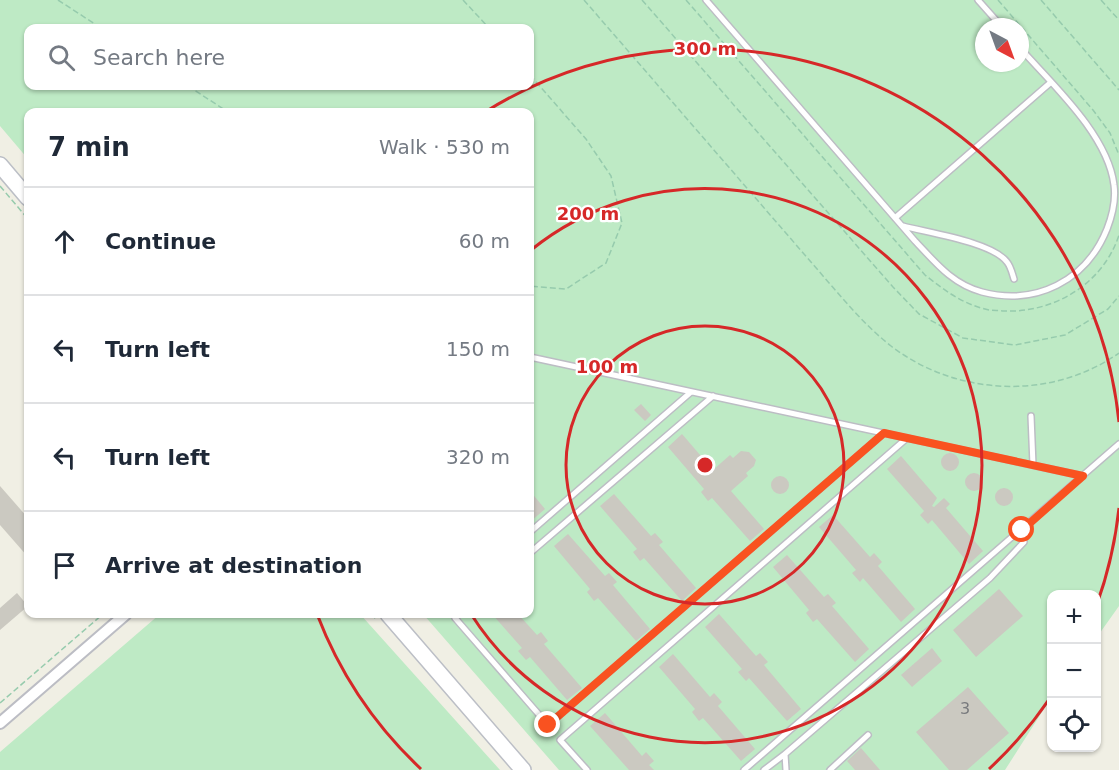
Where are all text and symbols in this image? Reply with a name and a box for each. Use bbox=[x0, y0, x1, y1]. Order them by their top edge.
north arrow bbox=[975, 18, 1029, 72]
search box bbox=[24, 24, 534, 90]
text: 300 m bbox=[674, 38, 736, 59]
icon: search bbox=[45, 41, 78, 74]
text: Search here bbox=[93, 45, 225, 70]
text: 7 min bbox=[48, 132, 130, 162]
text: Walk · 530 m bbox=[379, 135, 510, 159]
text: 200 m bbox=[557, 203, 619, 224]
icon: ahead bbox=[48, 225, 81, 258]
text: Continue bbox=[105, 229, 216, 254]
text: 60 m bbox=[459, 229, 510, 253]
icon: left bbox=[48, 333, 81, 366]
text: Turn left bbox=[105, 337, 210, 362]
text: 150 m bbox=[446, 337, 510, 361]
text: 100 m bbox=[576, 356, 638, 377]
icon: left bbox=[48, 441, 81, 474]
text: Turn left bbox=[105, 445, 210, 470]
text: 320 m bbox=[446, 445, 510, 469]
centre of rings bbox=[695, 455, 715, 475]
route start bbox=[1008, 516, 1034, 542]
icon: arrive bbox=[48, 549, 81, 582]
text: Arrive at destination bbox=[105, 553, 362, 578]
map controls bbox=[1047, 590, 1101, 752]
button: + bbox=[1047, 590, 1101, 644]
button: − bbox=[1047, 644, 1101, 698]
button: locate bbox=[1047, 698, 1101, 752]
house number: 3 bbox=[960, 699, 970, 718]
route end bbox=[534, 711, 560, 737]

